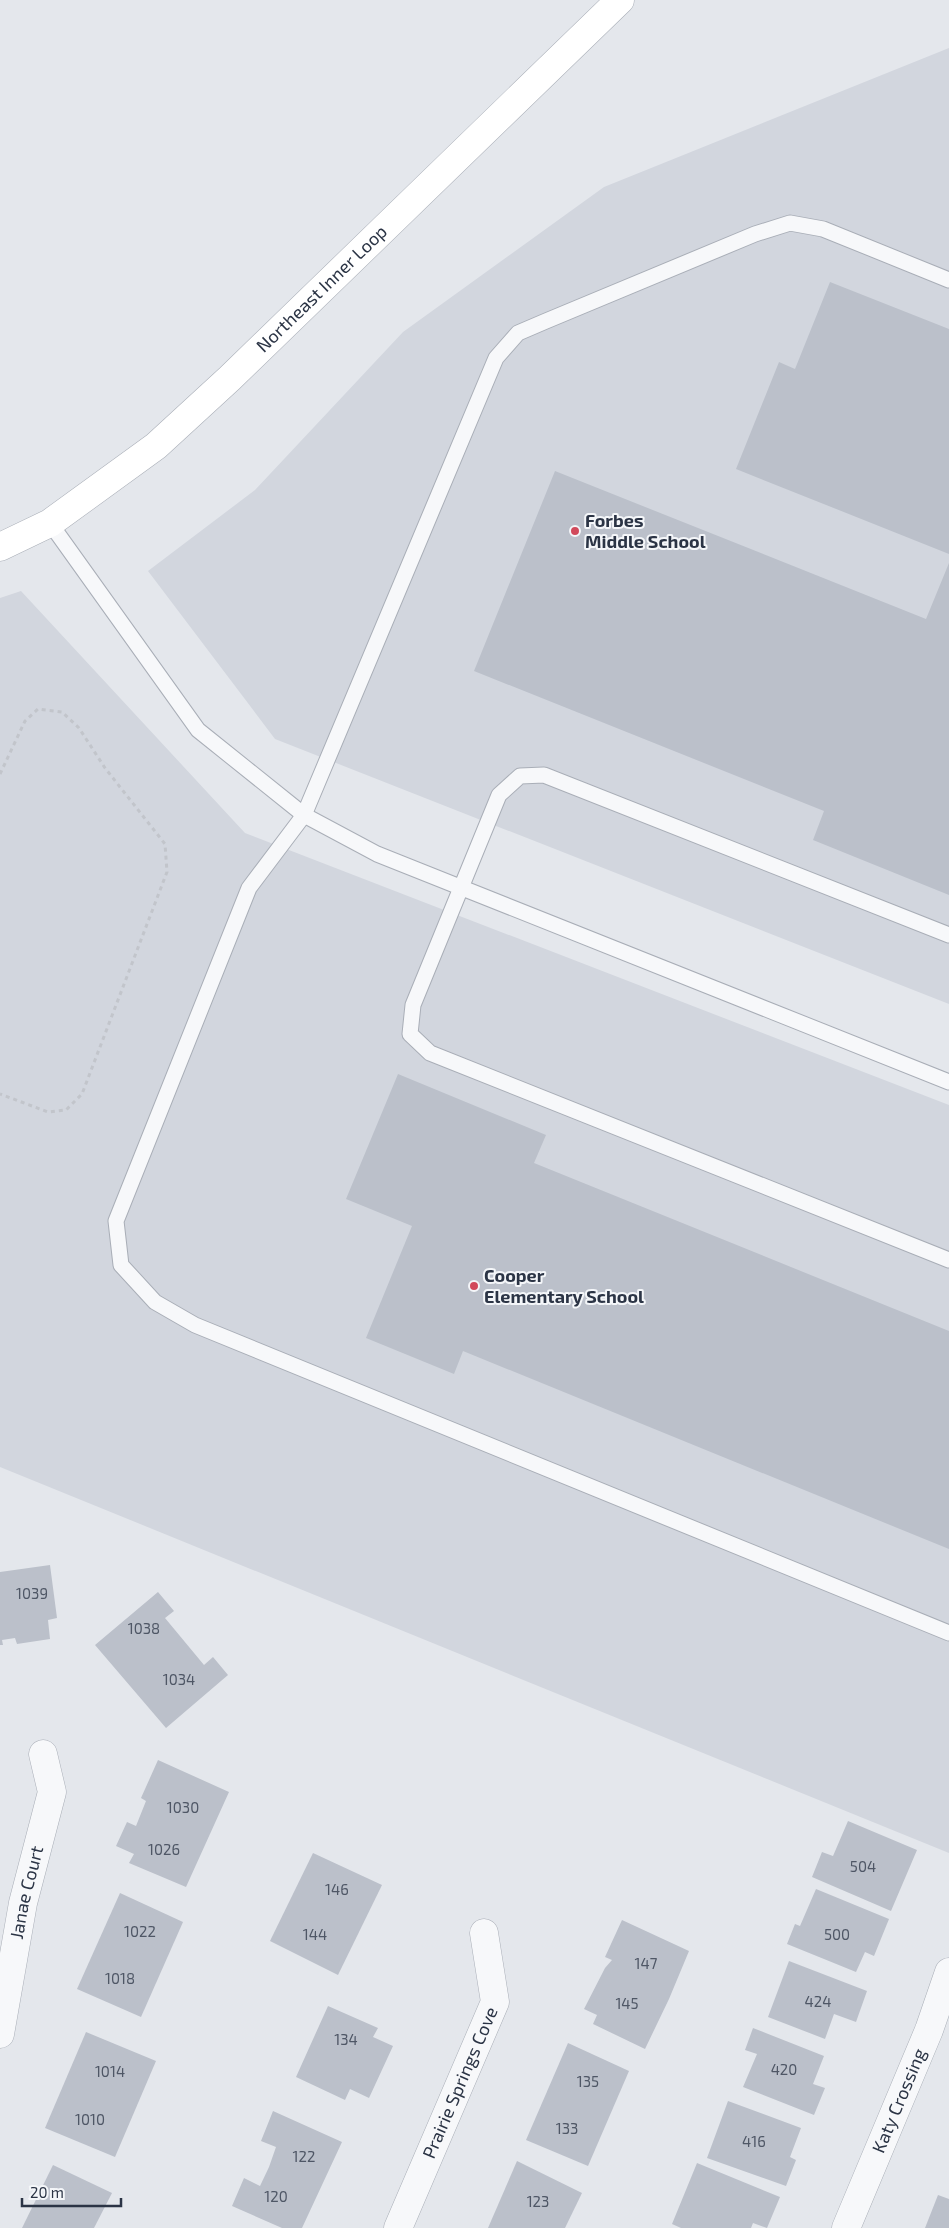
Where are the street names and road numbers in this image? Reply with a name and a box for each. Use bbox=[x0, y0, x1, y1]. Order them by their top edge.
street label: Northeast Inner Loop bbox=[251, 220, 391, 356]
street label: Janae Court bbox=[5, 1843, 47, 1941]
street label: Prairie Springs Cove bbox=[417, 2003, 502, 2162]
street label: Katy Crossing bbox=[867, 2045, 930, 2156]

